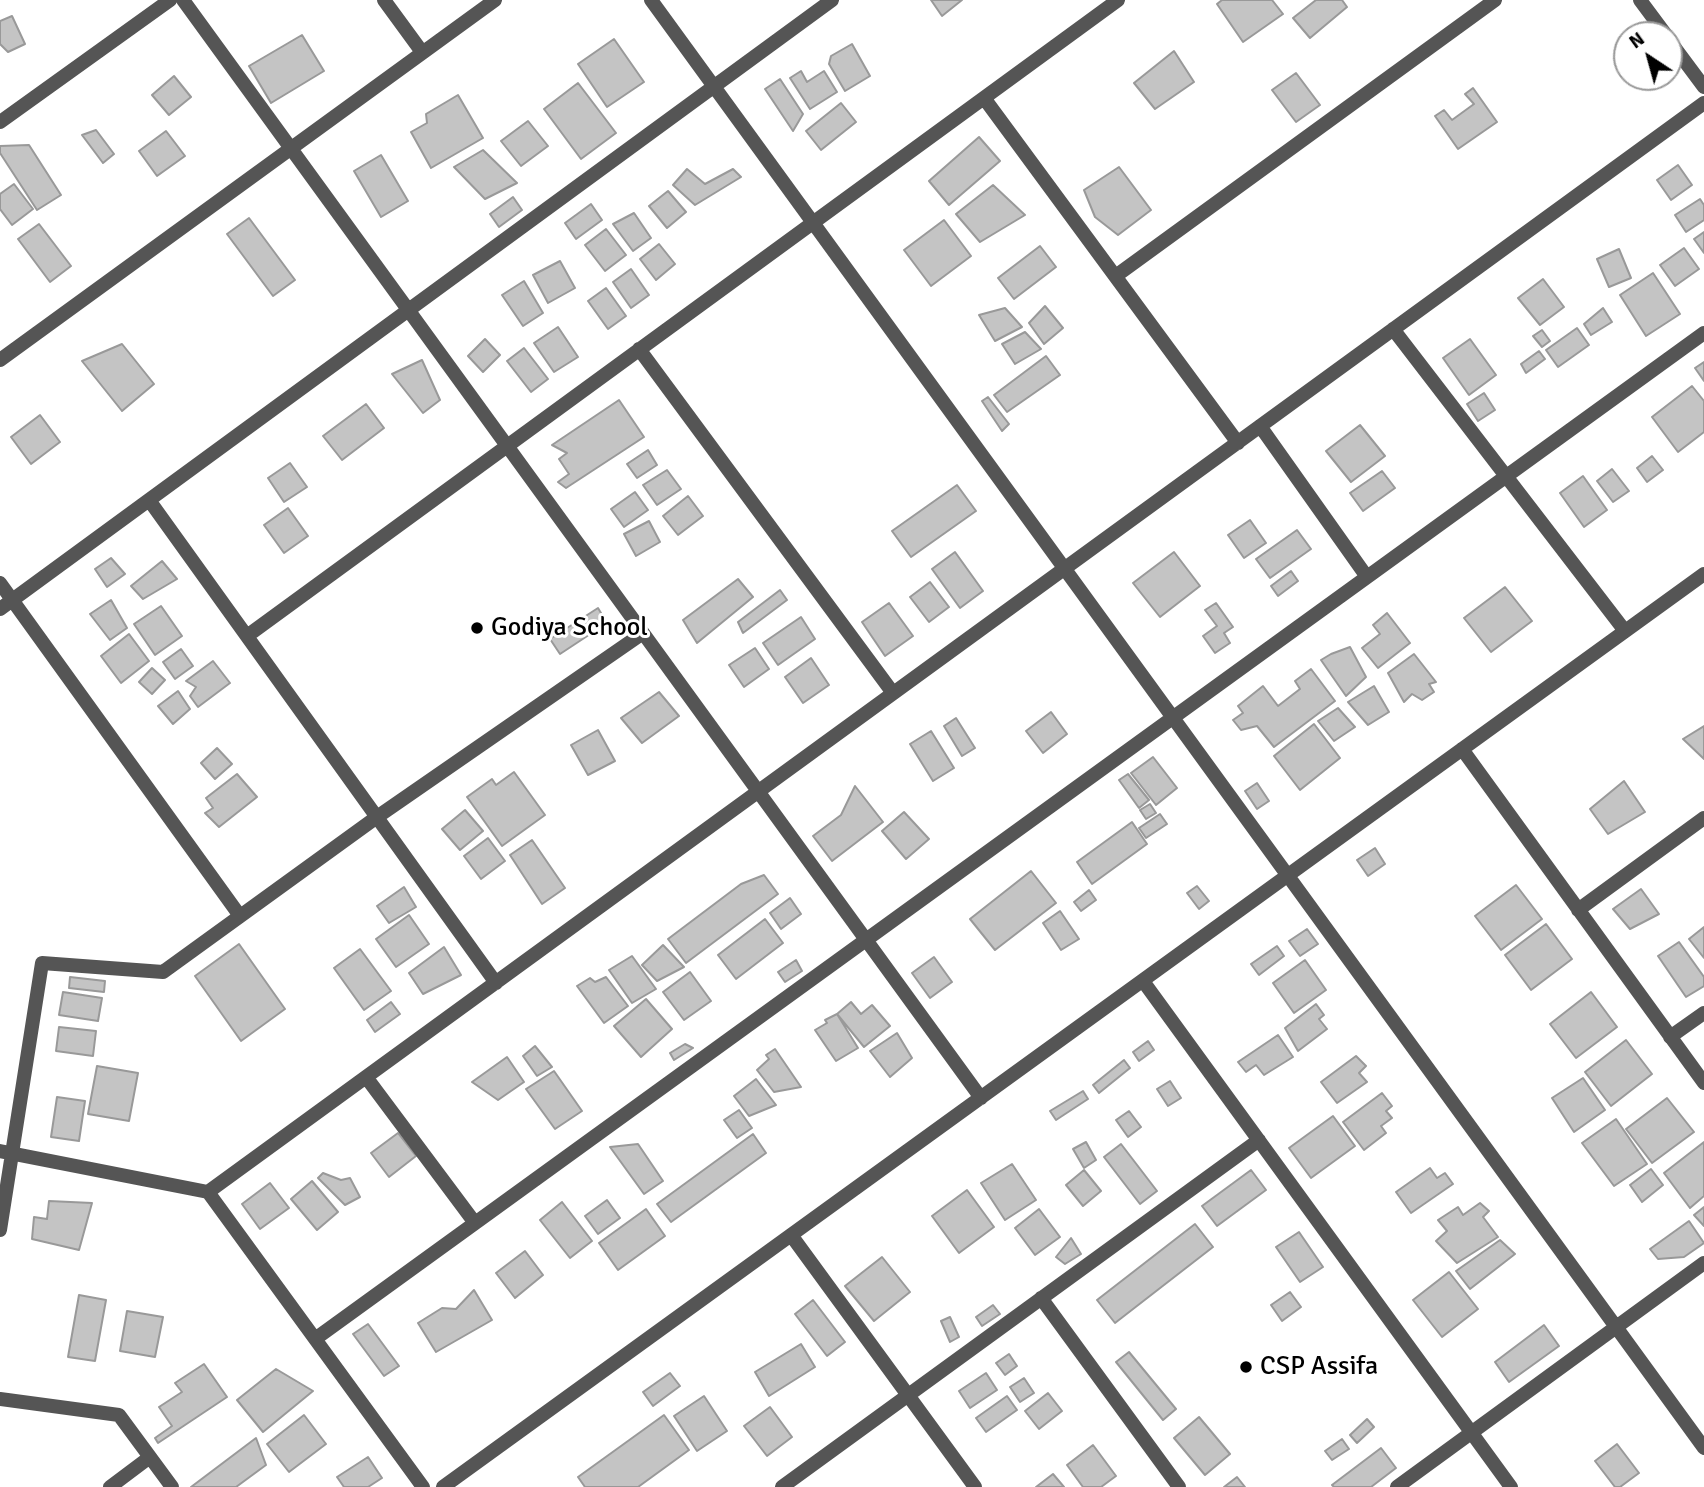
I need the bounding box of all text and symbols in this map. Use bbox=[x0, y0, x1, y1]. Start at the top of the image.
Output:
north arrow bbox=[1613, 21, 1683, 91]
text: N bbox=[1624, 27, 1649, 54]
place label: Godiya School bbox=[491, 612, 648, 644]
marker: Godiya School bbox=[469, 620, 485, 636]
place label: CSP Assifa bbox=[1260, 1351, 1378, 1383]
marker: CSP Assifa bbox=[1238, 1359, 1254, 1375]

